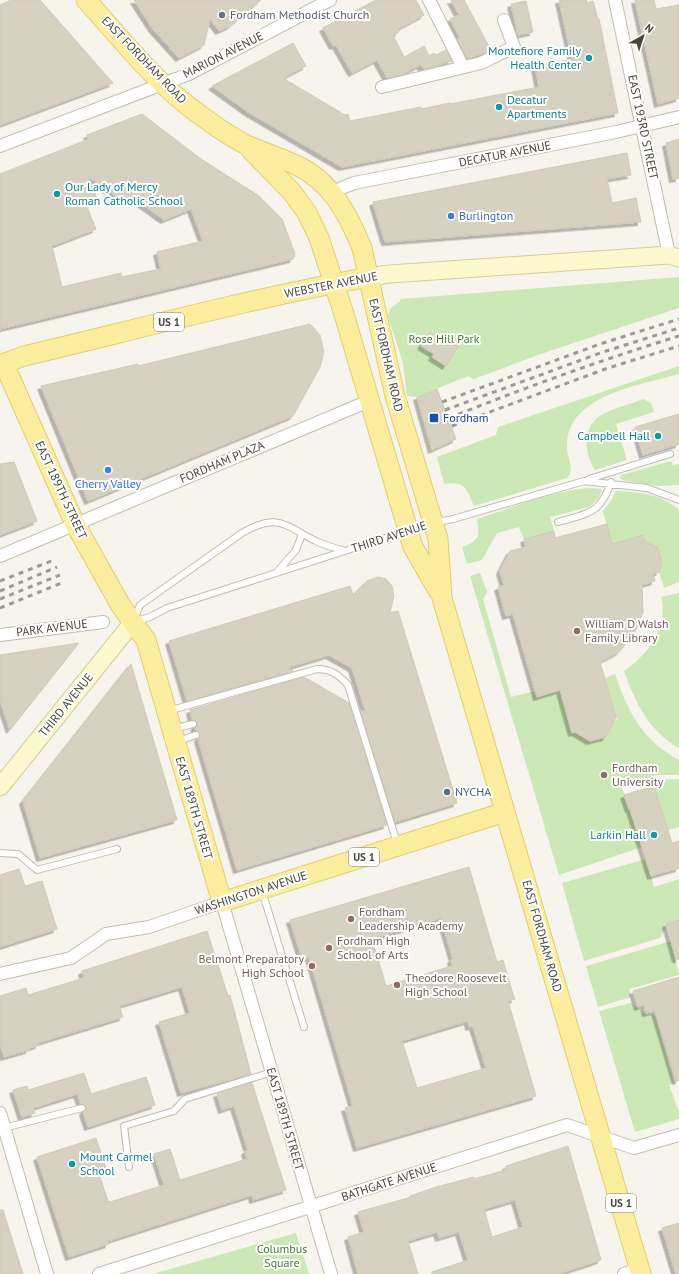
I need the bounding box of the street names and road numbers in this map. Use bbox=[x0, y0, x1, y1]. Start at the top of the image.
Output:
street label: EAST FORDHAM ROAD bbox=[99, 13, 190, 107]
street label: MARION AVENUE bbox=[180, 28, 266, 81]
street label: EAST 193RD STREET bbox=[625, 73, 662, 181]
street label: DECATUR AVENUE bbox=[458, 137, 552, 170]
street label: WEBSTER AVENUE bbox=[283, 268, 379, 301]
street label: EAST FORDHAM ROAD bbox=[366, 297, 407, 413]
road number: US 1 bbox=[154, 313, 184, 331]
street label: FORDHAM PLAZA bbox=[177, 437, 266, 486]
street label: EAST 189TH STREET bbox=[32, 438, 91, 542]
street label: THIRD AVENUE bbox=[349, 517, 428, 556]
street label: PARK AVENUE bbox=[15, 616, 89, 639]
street label: THIRD AVENUE bbox=[35, 670, 96, 740]
street label: EAST 189TH STREET bbox=[173, 755, 216, 861]
road number: US 1 bbox=[349, 848, 379, 866]
street label: WASHINGTON AVENUE bbox=[193, 867, 309, 918]
street label: EAST FORDHAM ROAD bbox=[519, 878, 566, 994]
street label: EAST 189TH STREET bbox=[264, 1066, 307, 1172]
street label: BATHGATE AVENUE bbox=[339, 1159, 438, 1204]
road number: US 1 bbox=[606, 1194, 636, 1212]

